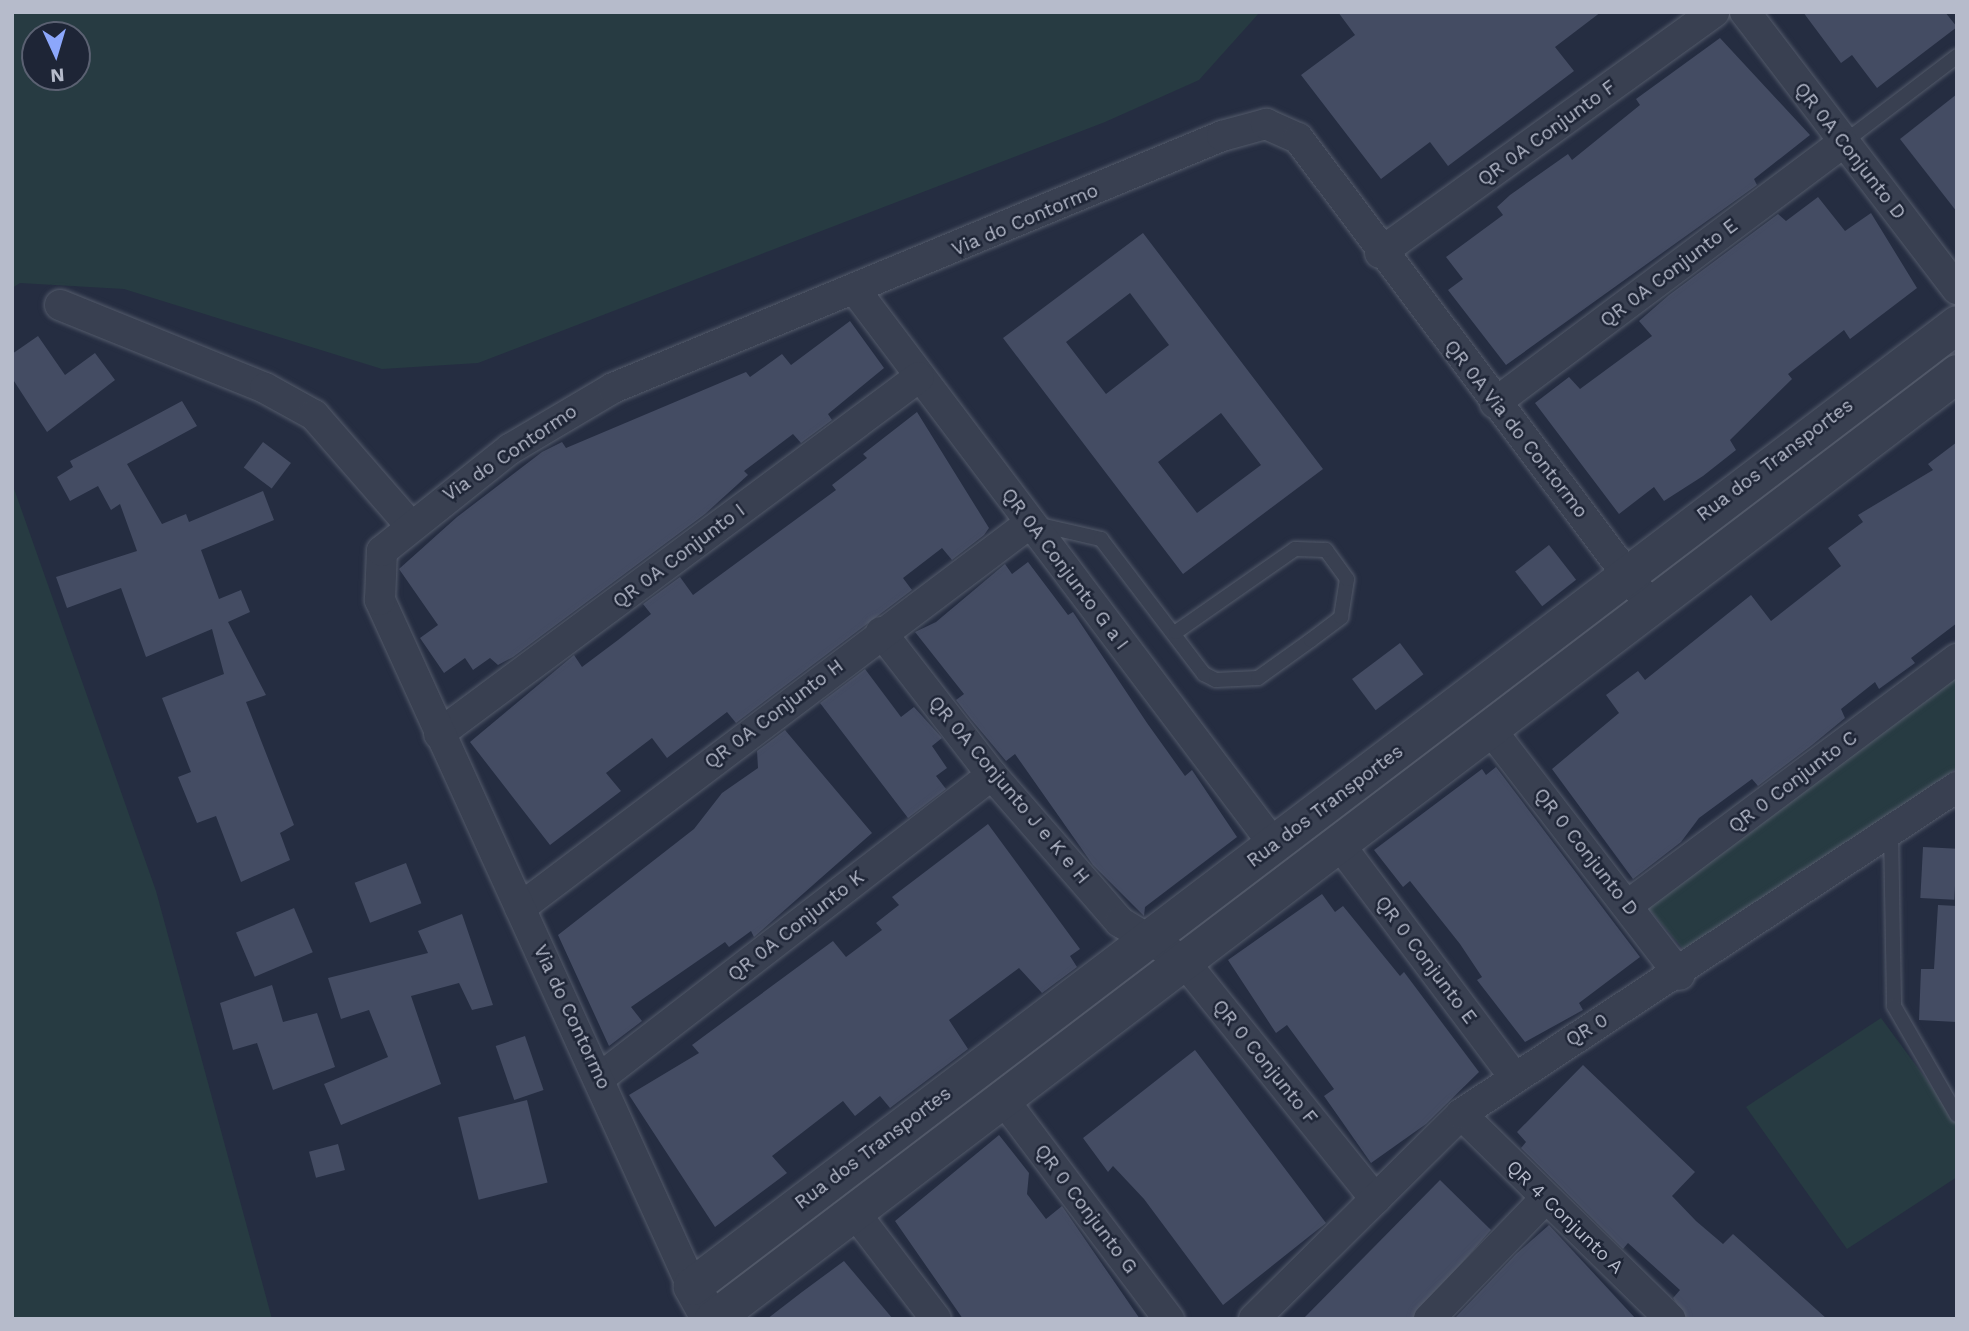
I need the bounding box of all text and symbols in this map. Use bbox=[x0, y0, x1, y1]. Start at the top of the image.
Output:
north arrow bbox=[21, 21, 91, 91]
text: N bbox=[50, 63, 65, 87]
street label: QR 0A Conjunto F bbox=[1473, 75, 1621, 191]
street label: QR 0A Conjunto D bbox=[1789, 78, 1911, 224]
street label: Via do Contormo bbox=[948, 179, 1102, 261]
street label: QR 0A Conjunto E bbox=[1596, 214, 1742, 332]
street label: QR 0A Via do Contormo bbox=[1439, 335, 1593, 523]
street label: Rua dos Transportes bbox=[1692, 393, 1858, 527]
street label: Via do Contormo bbox=[439, 400, 581, 506]
street label: QR 0A Conjunto G a I bbox=[996, 483, 1134, 655]
street label: QR 0A Conjunto I bbox=[608, 499, 750, 613]
street label: QR 0A Conjunto H bbox=[700, 654, 848, 774]
street label: QR 0A Conjunto J e K e H bbox=[923, 691, 1095, 889]
street label: QR 0 Conjunto C bbox=[1724, 726, 1862, 838]
street label: Rua dos Transportes bbox=[1242, 739, 1408, 873]
street label: QR 0 Conjunto D bbox=[1529, 784, 1643, 920]
street label: QR 0A Conjunto K bbox=[723, 866, 869, 986]
street label: QR 0 Conjunto E bbox=[1371, 892, 1481, 1028]
street label: Via do Contormo bbox=[528, 941, 616, 1093]
street label: QR 0 Conjunto F bbox=[1208, 995, 1322, 1129]
street label: QR 0 bbox=[1562, 1009, 1612, 1051]
street label: Rua dos Transportes bbox=[790, 1081, 956, 1215]
street label: QR 0 Conjunto G bbox=[1030, 1140, 1142, 1278]
street label: QR 4 Conjunto A bbox=[1502, 1155, 1628, 1279]

